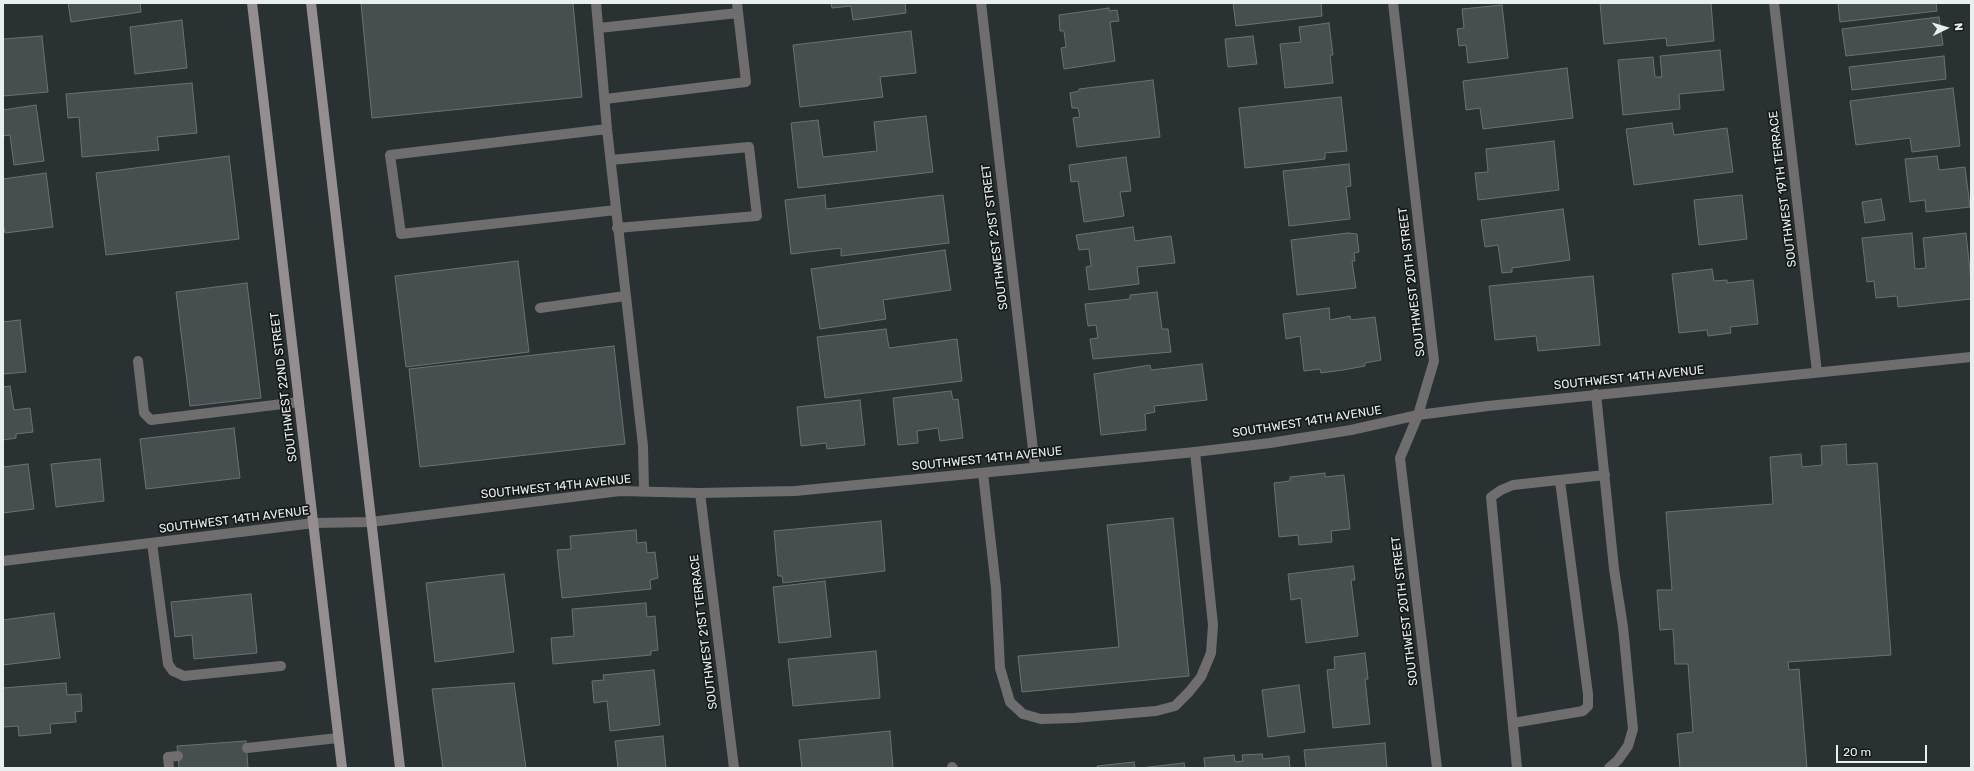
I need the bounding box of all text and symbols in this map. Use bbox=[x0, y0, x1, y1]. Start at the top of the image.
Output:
north arrow bbox=[1926, 8, 1966, 48]
text: N bbox=[1952, 22, 1965, 31]
street label: SOUTHWEST 19TH TERRACE bbox=[1766, 110, 1800, 268]
street label: SOUTHWEST 21ST STREET bbox=[979, 163, 1011, 311]
street label: SOUTHWEST 20TH STREET bbox=[1396, 207, 1428, 357]
street label: SOUTHWEST 22ND STREET bbox=[268, 311, 300, 463]
street label: SOUTHWEST 14TH AVENUE bbox=[1553, 363, 1705, 393]
street label: SOUTHWEST 14TH AVENUE bbox=[1231, 403, 1383, 441]
street label: SOUTHWEST 14TH AVENUE bbox=[911, 444, 1063, 474]
street label: SOUTHWEST 14TH AVENUE bbox=[480, 472, 632, 502]
street label: SOUTHWEST 14TH AVENUE bbox=[158, 504, 310, 536]
street label: SOUTHWEST 20TH STREET bbox=[1389, 536, 1421, 686]
street label: SOUTHWEST 21ST TERRACE bbox=[687, 554, 721, 710]
scale bar bbox=[1838, 737, 1929, 763]
text: 20 m bbox=[1843, 745, 1871, 759]

